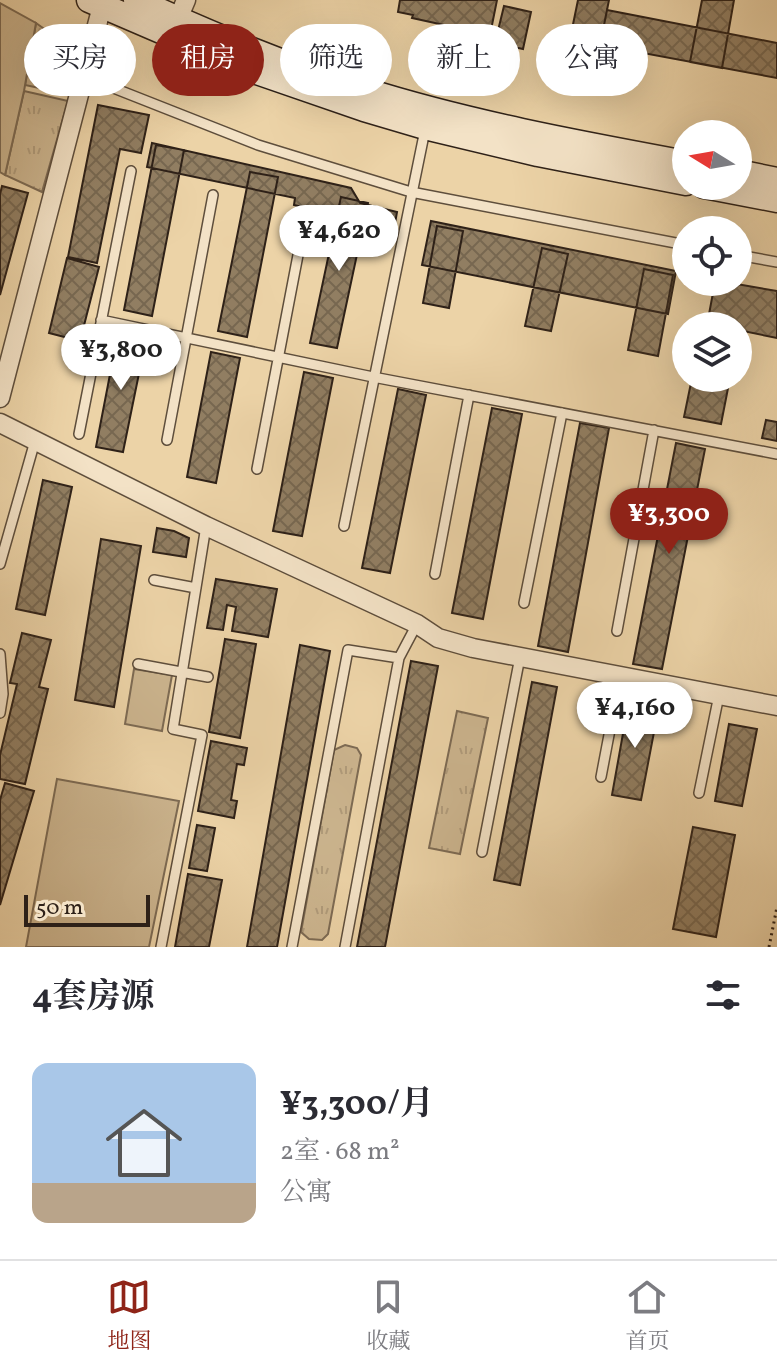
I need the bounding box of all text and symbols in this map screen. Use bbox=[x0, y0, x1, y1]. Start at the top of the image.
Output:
chip: 买房 bbox=[24, 24, 136, 96]
chip: 租房 bbox=[152, 24, 264, 96]
chip: 筛选 bbox=[280, 24, 392, 96]
chip: 新上 bbox=[408, 24, 520, 96]
chip: 公寓 bbox=[536, 24, 648, 96]
north arrow bbox=[672, 120, 752, 200]
map controls bbox=[672, 120, 752, 392]
pin: ¥4,620 bbox=[274, 205, 404, 273]
text: ¥4,620 bbox=[297, 213, 381, 249]
button: locate bbox=[672, 216, 752, 296]
button: layers bbox=[672, 312, 752, 392]
pin: ¥3,800 bbox=[56, 324, 186, 392]
text: ¥3,800 bbox=[79, 332, 163, 368]
pin: ¥3,300 bbox=[604, 488, 734, 556]
text: ¥3,300 bbox=[628, 496, 710, 532]
pin: ¥4,160 bbox=[570, 682, 700, 750]
text: ¥4,160 bbox=[595, 690, 675, 726]
scale bar bbox=[24, 891, 150, 927]
text: 50 m bbox=[36, 893, 83, 924]
icon: filters bbox=[701, 973, 745, 1017]
text: 4套房源 bbox=[32, 975, 155, 1022]
text: ¥3,300/月 bbox=[280, 1082, 434, 1129]
icon: home bbox=[96, 1095, 192, 1191]
text: 2室 · 68 m² bbox=[280, 1134, 400, 1170]
text: 公寓 bbox=[280, 1175, 332, 1211]
tab: 地图 bbox=[107, 1275, 152, 1358]
tab: 收藏 bbox=[366, 1275, 411, 1358]
tab: 首页 bbox=[625, 1275, 670, 1358]

